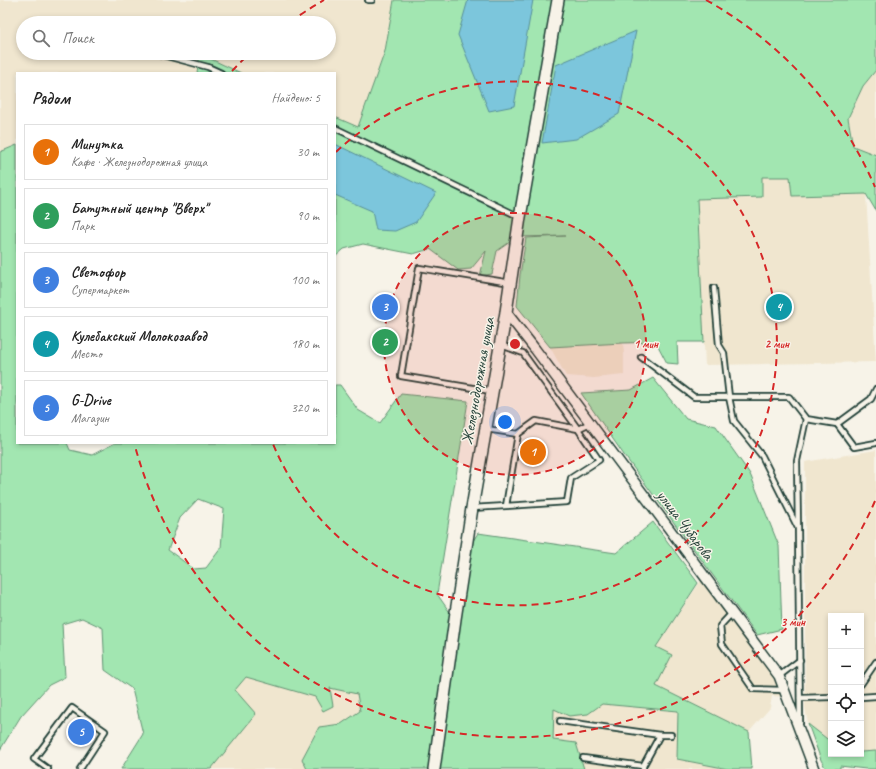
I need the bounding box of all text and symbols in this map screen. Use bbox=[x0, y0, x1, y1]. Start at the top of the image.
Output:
search box bbox=[16, 16, 336, 60]
icon: search bbox=[30, 27, 52, 49]
text: Поиск bbox=[62, 29, 94, 48]
text: Рядом bbox=[32, 88, 70, 109]
text: Найдено: 5 bbox=[272, 90, 320, 106]
text: Минутка bbox=[71, 135, 122, 154]
text: 1 bbox=[43, 144, 49, 160]
text: 30 m bbox=[297, 144, 319, 160]
text: Кафе · Железнодорожная улица bbox=[71, 154, 207, 170]
text: Батутный центр "Вверх" bbox=[71, 199, 208, 218]
text: 2 bbox=[43, 208, 49, 224]
text: 90 m bbox=[297, 208, 319, 224]
text: Парк bbox=[71, 218, 94, 234]
text: Светофор bbox=[71, 263, 125, 282]
text: 3 bbox=[43, 272, 49, 288]
text: 100 m bbox=[291, 272, 319, 288]
text: Супермаркет bbox=[71, 282, 129, 298]
pin: 3 bbox=[372, 292, 398, 322]
pin: 4 bbox=[766, 292, 792, 322]
street label: Железнодорожная улица bbox=[457, 315, 499, 446]
text: Кулебакский Молокозавод bbox=[71, 327, 207, 346]
pin: 2 bbox=[372, 327, 398, 357]
text: 4 bbox=[43, 336, 49, 352]
text: 180 m bbox=[291, 336, 319, 352]
text: 1 мин bbox=[634, 336, 659, 352]
text: 2 мин bbox=[765, 336, 790, 352]
centre of rings bbox=[508, 337, 522, 351]
text: Место bbox=[71, 346, 102, 362]
text: G-Drive bbox=[71, 391, 111, 410]
text: 5 bbox=[43, 400, 49, 416]
text: 320 m bbox=[291, 400, 319, 416]
text: Магазин bbox=[71, 410, 109, 426]
your location bbox=[495, 412, 515, 432]
pin: 1 bbox=[520, 437, 546, 467]
street label: улица Чубарова bbox=[651, 485, 719, 565]
map controls bbox=[828, 613, 864, 757]
button: + bbox=[828, 613, 864, 649]
text: 3 мин bbox=[781, 614, 806, 630]
button: − bbox=[828, 649, 864, 685]
button: locate bbox=[828, 685, 864, 721]
pin: 5 bbox=[68, 717, 94, 747]
button: layers bbox=[828, 721, 864, 757]

